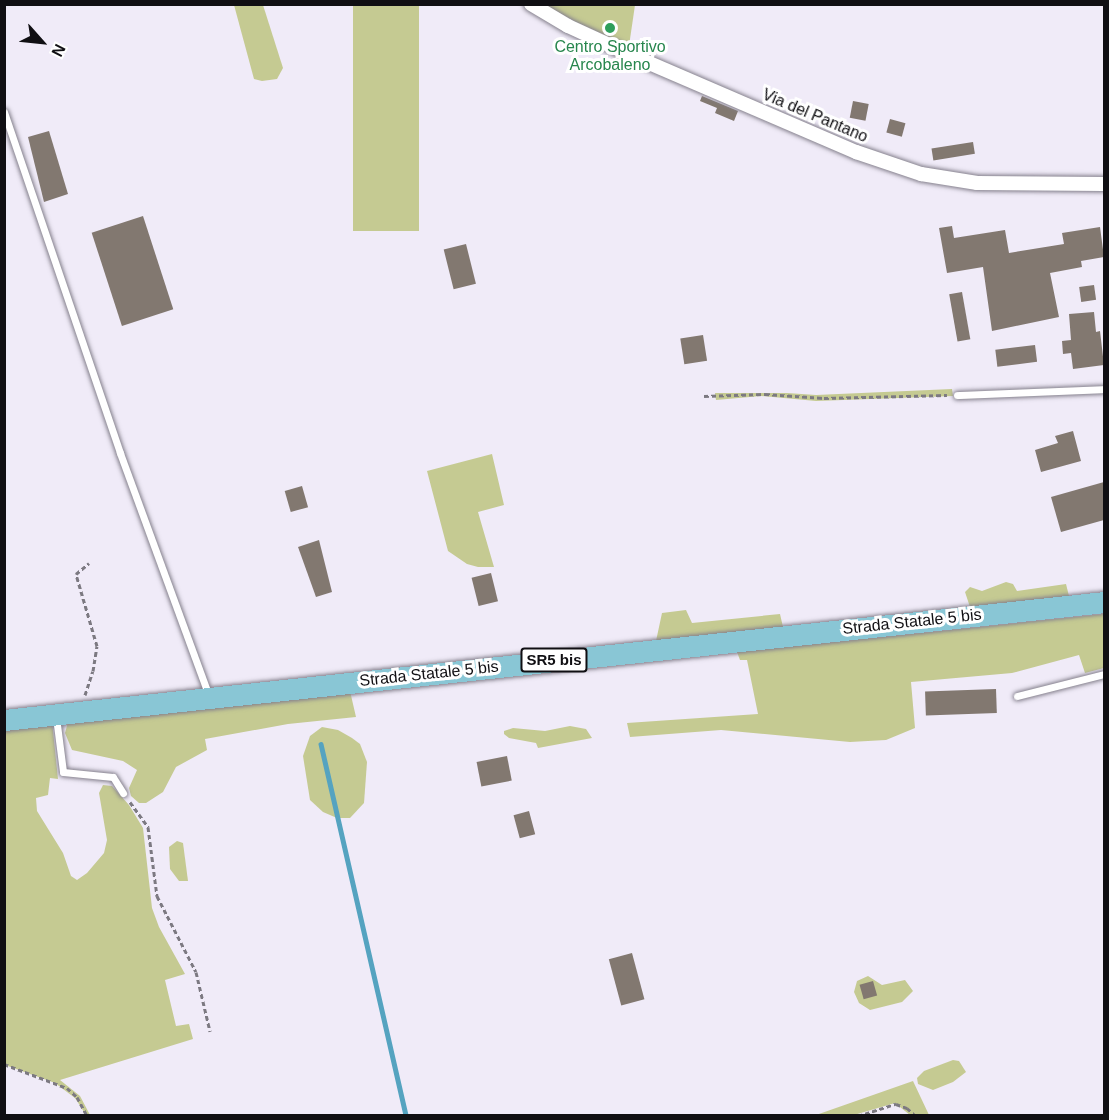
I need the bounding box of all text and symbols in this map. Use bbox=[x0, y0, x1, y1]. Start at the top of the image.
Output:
north arrow bbox=[12, 12, 72, 72]
marker: Centro Sportivo Arcobaleno bbox=[603, 21, 617, 35]
place label: Centro Sportivo Arcobaleno bbox=[554, 37, 666, 75]
text: N bbox=[48, 41, 69, 59]
street label: Via del Pantano bbox=[759, 85, 871, 147]
street label: Strada Statale 5 bis bbox=[842, 605, 982, 639]
road number: SR5 bis bbox=[520, 648, 588, 672]
street label: Strada Statale 5 bis bbox=[359, 657, 499, 691]

